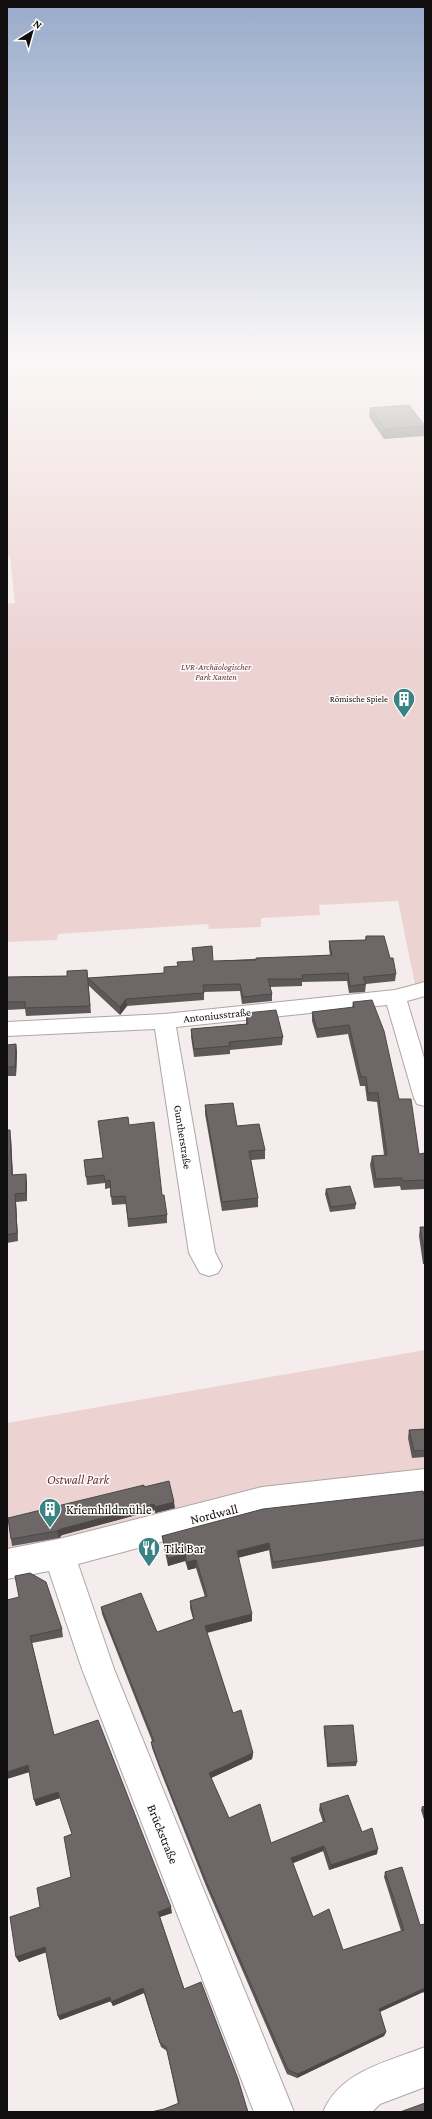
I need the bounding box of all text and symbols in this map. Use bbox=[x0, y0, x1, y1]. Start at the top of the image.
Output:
north arrow bbox=[12, 12, 52, 52]
text: N bbox=[31, 17, 45, 31]
park label: LVR-Archäologischer Park Xanten bbox=[181, 662, 252, 682]
building icon: Römische Spiele bbox=[391, 686, 417, 719]
place label: Römische Spiele bbox=[330, 694, 388, 704]
street label: Antoniusstraße bbox=[183, 1005, 252, 1025]
street label: Guntherstraße bbox=[172, 1104, 194, 1170]
park label: Ostwall Park bbox=[47, 1472, 110, 1487]
building icon: Kriemhildmühle bbox=[37, 1496, 63, 1529]
street label: Nordwall bbox=[189, 1501, 240, 1527]
place label: Kriemhildmühle bbox=[66, 1502, 152, 1517]
restaurant icon: Tiki Bar bbox=[136, 1535, 162, 1568]
place label: Tiki Bar bbox=[164, 1541, 205, 1556]
street label: Brückstraße bbox=[144, 1802, 182, 1866]

